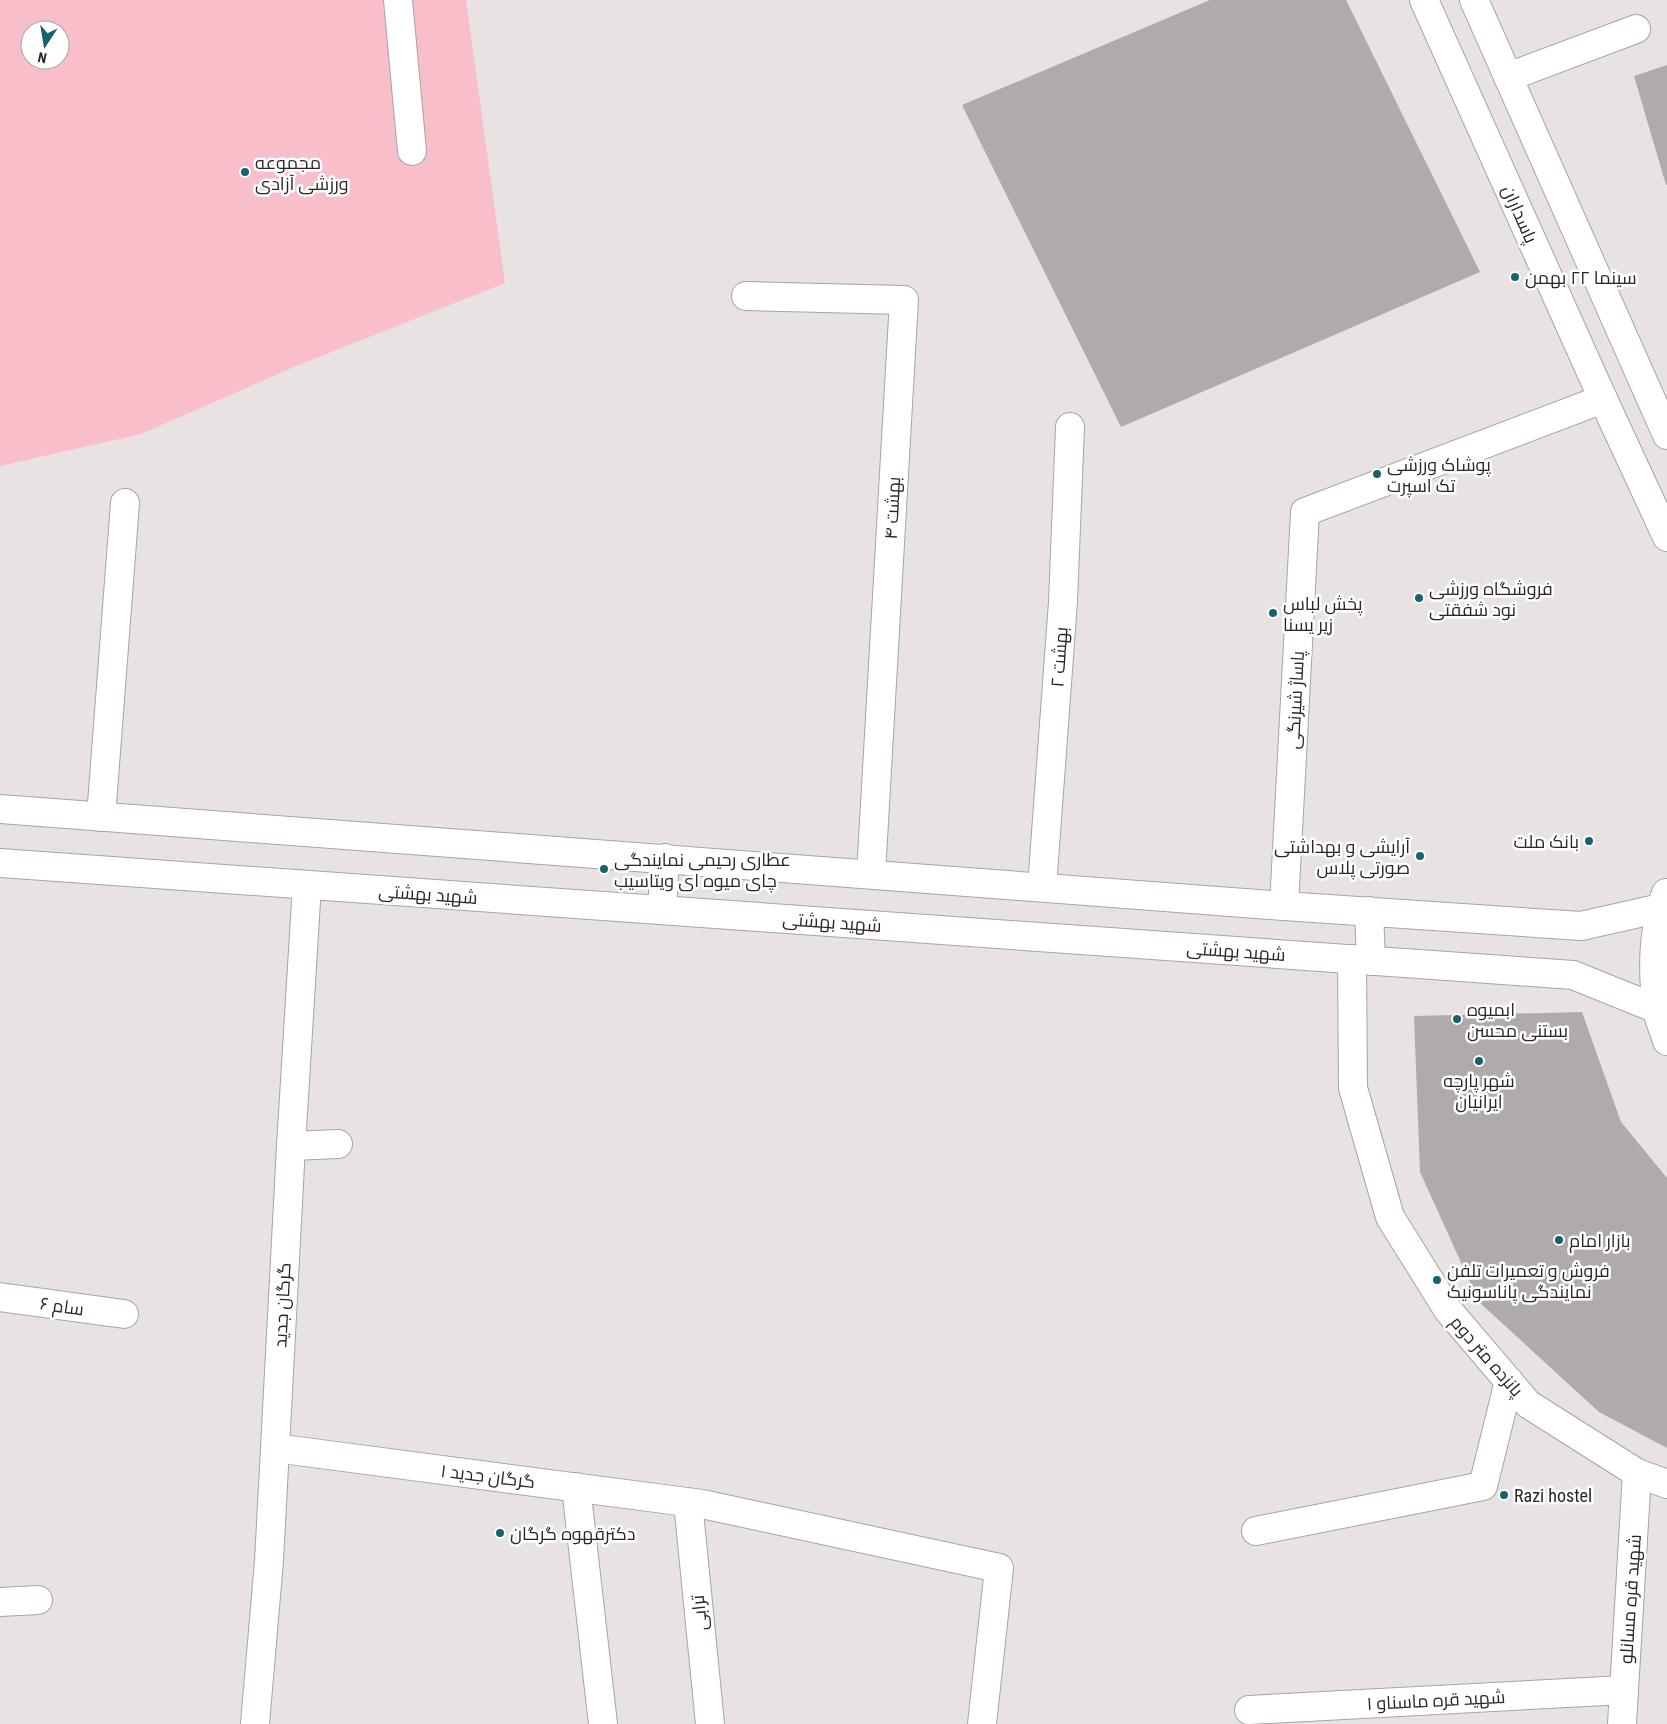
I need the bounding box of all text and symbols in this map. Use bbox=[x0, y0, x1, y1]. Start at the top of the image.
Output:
north arrow bbox=[20, 20, 70, 70]
text: N bbox=[36, 49, 48, 66]
place label: مجموعه ورزشی آزادی bbox=[255, 152, 348, 195]
marker: مجموعه ورزشی آزادی bbox=[239, 166, 251, 178]
street label: پاسداران bbox=[1496, 182, 1542, 247]
place label: سینما ۲۲ بهمن bbox=[1525, 267, 1637, 289]
marker: سینما ۲۲ بهمن bbox=[1509, 271, 1521, 283]
place label: پوشاک ورزشی تک اسپرت bbox=[1387, 454, 1491, 498]
marker: پوشاک ورزشی تک اسپرت bbox=[1371, 468, 1383, 480]
street label: ۴ بهشت bbox=[880, 476, 905, 540]
place label: فروشگاه ورزشی نود شفقتی bbox=[1429, 578, 1553, 621]
marker: فروشگاه ورزشی نود شفقتی bbox=[1413, 592, 1425, 604]
place label: پخش لباس زیر یسنا bbox=[1283, 593, 1363, 636]
marker: پخش لباس زیر یسنا bbox=[1267, 607, 1279, 619]
street label: بهشت ۲ bbox=[1046, 626, 1073, 688]
street label: پاساژ شیرنگی bbox=[1282, 650, 1310, 750]
place label: بانک ملت bbox=[1513, 831, 1579, 852]
marker: بانک ملت bbox=[1583, 835, 1595, 847]
place label: آرایشی و بهداشتی صورتی پلاس bbox=[1274, 836, 1410, 880]
place label: عطاری رحیمی نمایندگی چای میوه ای ویتاسیب bbox=[614, 849, 791, 893]
marker: آرایشی و بهداشتی صورتی پلاس bbox=[1414, 850, 1426, 862]
marker: عطاری رحیمی نمایندگی چای میوه ای ویتاسیب bbox=[598, 863, 610, 875]
street label: شهید بهشتی bbox=[378, 880, 478, 909]
street label: شهید بهشتی bbox=[782, 908, 882, 937]
street label: شهید بهشتی bbox=[1186, 937, 1286, 966]
place label: ابمیوه بستنی محسن bbox=[1467, 999, 1568, 1042]
marker: ابمیوه بستنی محسن bbox=[1451, 1013, 1463, 1025]
marker: شهر پارچه ایرانیان bbox=[1473, 1055, 1485, 1067]
place label: شهر پارچه ایرانیان bbox=[1443, 1070, 1515, 1113]
place label: بازار امام bbox=[1569, 1230, 1631, 1253]
marker: بازار امام bbox=[1553, 1234, 1565, 1246]
place label: فروش و تعمیرات تلفن نمایندگی پاناسونیک bbox=[1447, 1260, 1610, 1304]
street label: گرگان جدید bbox=[269, 1262, 296, 1348]
marker: فروش و تعمیرات تلفن نمایندگی پاناسونیک bbox=[1431, 1274, 1443, 1286]
street label: ۶ سام bbox=[38, 1293, 85, 1321]
street label: پانزده متر دوم bbox=[1445, 1311, 1528, 1402]
street label: گرگان جدید ۱ bbox=[440, 1460, 536, 1493]
place label: Razi hostel bbox=[1514, 1485, 1592, 1506]
marker: Razi hostel bbox=[1498, 1489, 1510, 1501]
place label: دکترقهوه گرگان bbox=[510, 1523, 636, 1545]
marker: دکترقهوه گرگان bbox=[494, 1527, 506, 1539]
street label: شهید قره مسانلو bbox=[1615, 1533, 1646, 1665]
street label: ترابی bbox=[687, 1594, 712, 1632]
street label: ۱ شهید قره ماسناو bbox=[1366, 1686, 1506, 1715]

